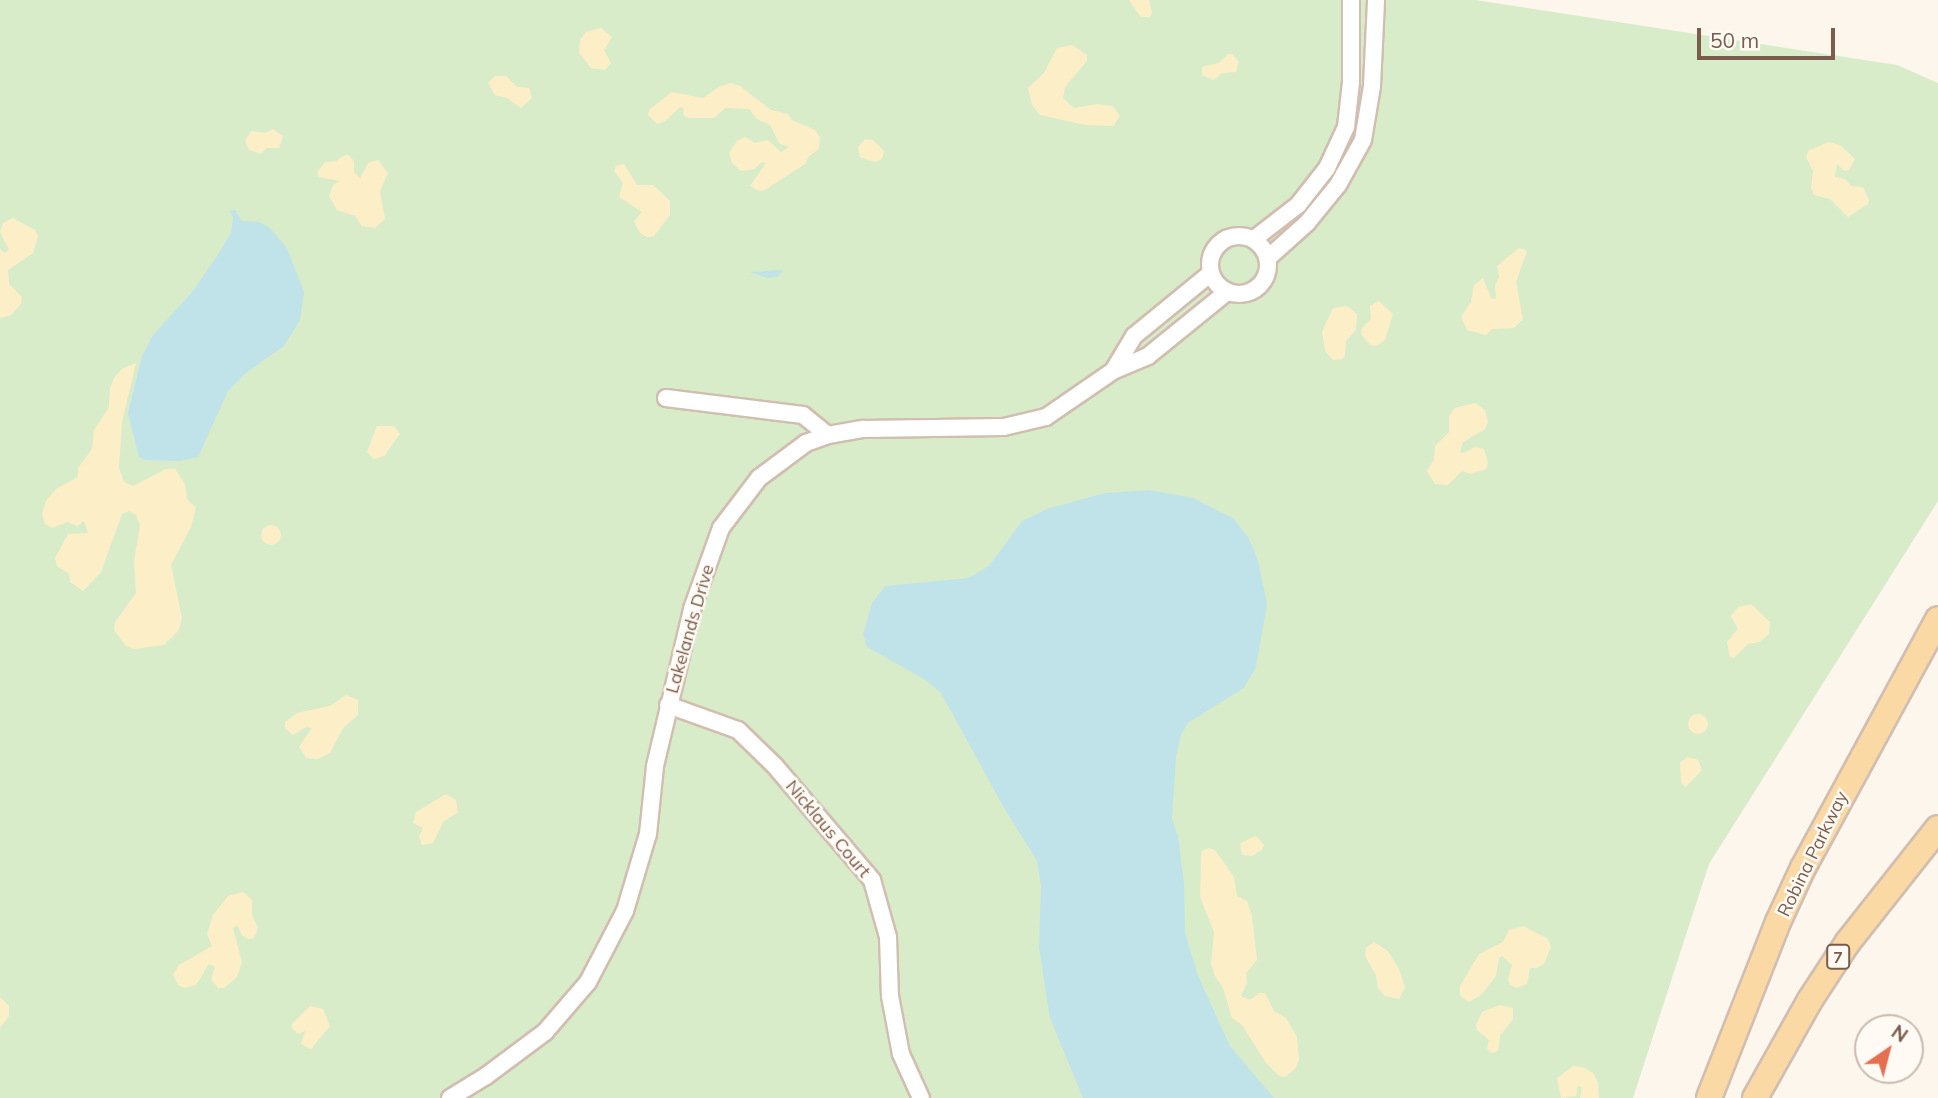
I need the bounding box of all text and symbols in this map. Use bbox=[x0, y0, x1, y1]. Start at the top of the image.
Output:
scale bar bbox=[1700, 14, 1838, 58]
text: 50 m bbox=[1710, 27, 1759, 53]
street label: Lakelands Drive bbox=[661, 562, 719, 696]
street label: Nicklaus Court bbox=[781, 776, 875, 882]
street label: Robina Parkway bbox=[1773, 788, 1853, 920]
road number: 7 bbox=[1826, 945, 1850, 970]
north arrow bbox=[1854, 1014, 1924, 1084]
text: N bbox=[1887, 1019, 1913, 1047]

